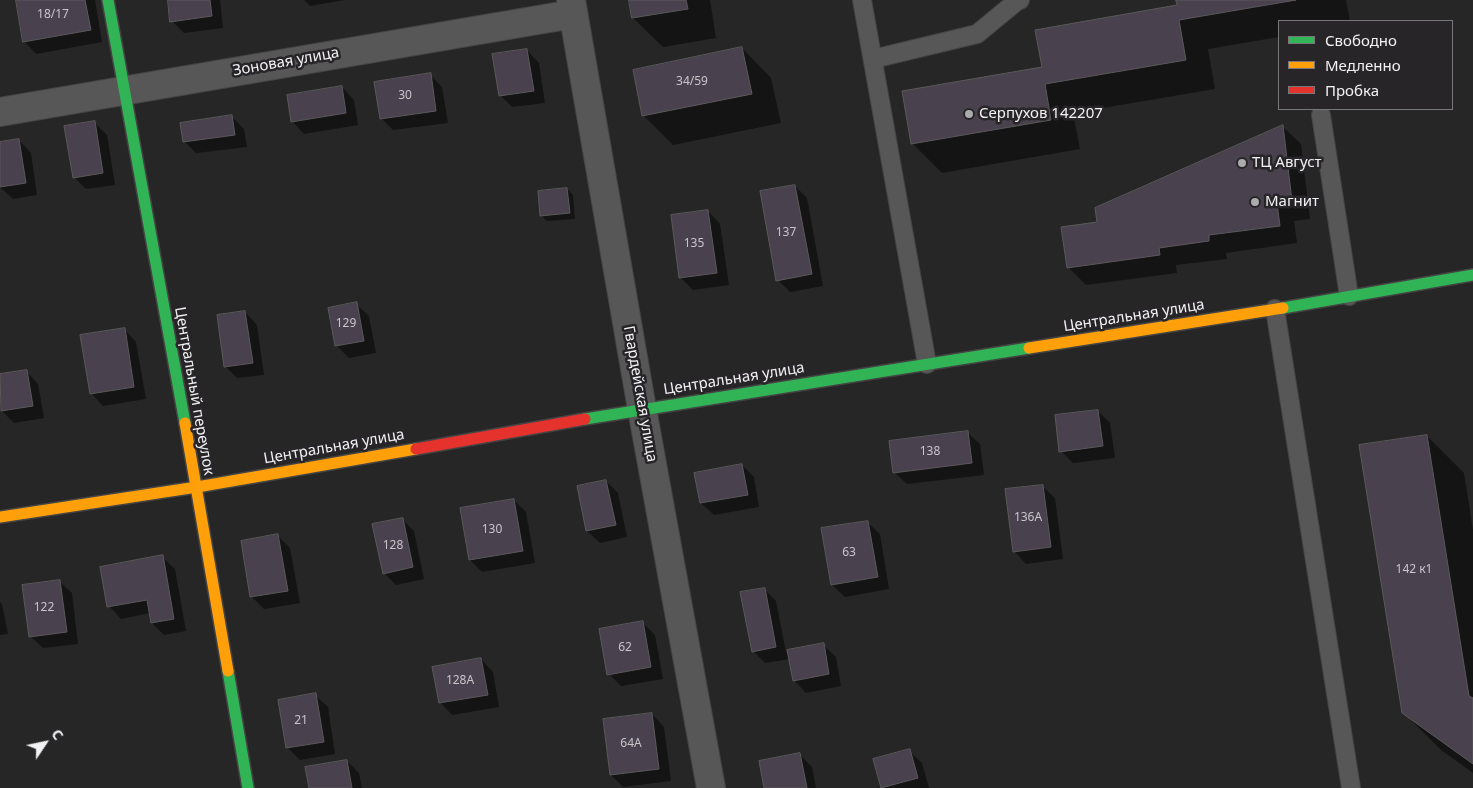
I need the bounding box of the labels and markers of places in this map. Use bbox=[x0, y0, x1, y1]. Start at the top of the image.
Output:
place label: Серпухов 142207 bbox=[979, 105, 1103, 123]
marker: Серпухов 142207 bbox=[963, 108, 975, 120]
place label: ТЦ Август bbox=[1252, 154, 1321, 172]
marker: ТЦ Август bbox=[1236, 157, 1248, 169]
place label: Магнит bbox=[1265, 193, 1319, 211]
marker: Магнит bbox=[1249, 196, 1261, 208]

